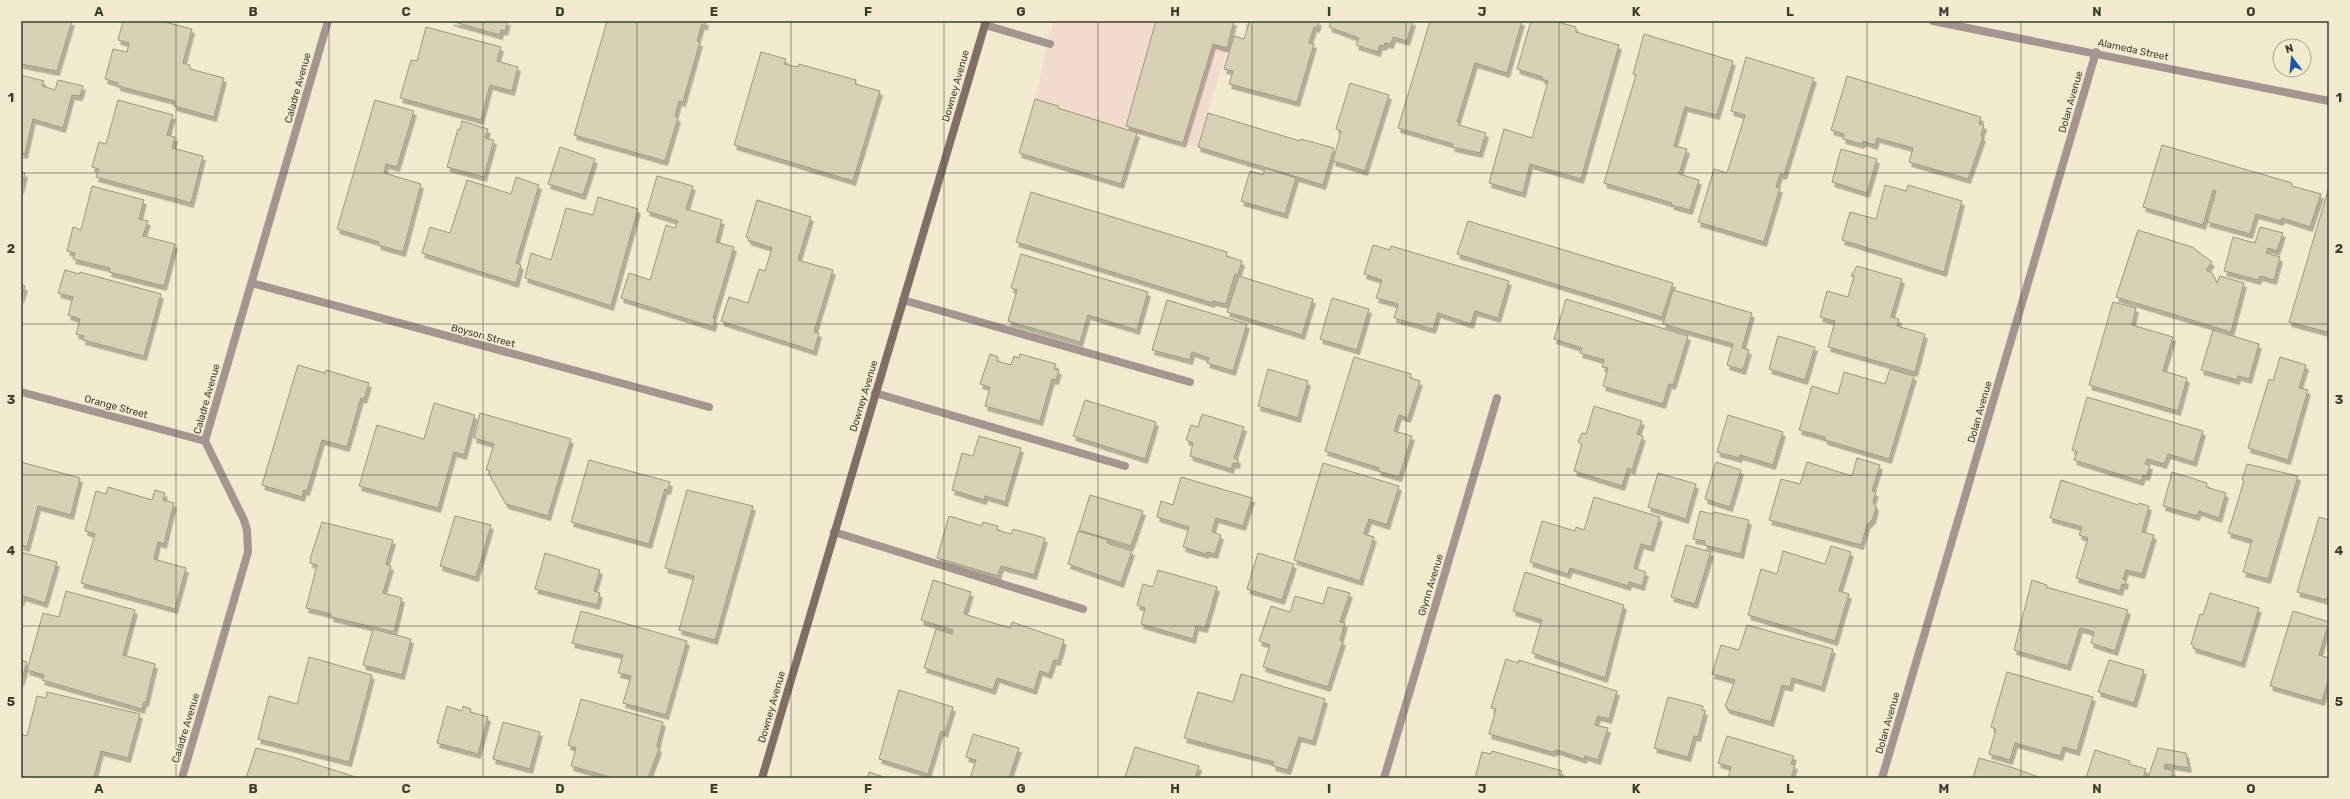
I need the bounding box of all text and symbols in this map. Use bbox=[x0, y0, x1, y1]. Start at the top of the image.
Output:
text: A bbox=[94, 4, 104, 19]
text: B bbox=[248, 4, 258, 19]
text: C bbox=[401, 4, 411, 19]
text: D bbox=[555, 4, 565, 19]
text: E bbox=[710, 4, 718, 19]
text: F bbox=[864, 4, 872, 19]
text: G bbox=[1016, 4, 1026, 19]
text: H bbox=[1170, 4, 1180, 19]
text: I bbox=[1327, 4, 1331, 19]
text: J bbox=[1478, 4, 1486, 19]
text: K bbox=[1632, 4, 1641, 19]
text: L bbox=[1786, 4, 1794, 19]
text: M bbox=[1939, 4, 1949, 19]
text: N bbox=[2092, 4, 2102, 19]
text: O bbox=[2246, 4, 2256, 19]
street label: Alameda Street bbox=[2097, 37, 2170, 63]
north arrow bbox=[2272, 38, 2312, 78]
text: N bbox=[2284, 42, 2295, 56]
street label: Downey Avenue bbox=[940, 48, 972, 123]
street label: Caladre Avenue bbox=[282, 51, 314, 125]
street label: Dolan Avenue bbox=[2056, 69, 2086, 134]
text: 1 bbox=[8, 90, 14, 105]
text: 1 bbox=[2336, 90, 2342, 105]
text: 2 bbox=[7, 241, 15, 256]
text: 2 bbox=[2335, 241, 2343, 256]
street label: Boyson Street bbox=[450, 322, 516, 350]
street label: Downey Avenue bbox=[847, 358, 881, 433]
street label: Caladre Avenue bbox=[191, 362, 223, 436]
street label: Dolan Avenue bbox=[1965, 379, 1995, 444]
text: 3 bbox=[7, 392, 16, 407]
text: 3 bbox=[2335, 392, 2344, 407]
street label: Orange Street bbox=[83, 393, 149, 421]
text: 4 bbox=[7, 543, 16, 558]
text: 4 bbox=[2335, 543, 2344, 558]
street label: Glynn Avenue bbox=[1416, 552, 1446, 617]
street label: Downey Avenue bbox=[756, 669, 788, 744]
street label: Dolan Avenue bbox=[1873, 690, 1903, 755]
street label: Caladre Avenue bbox=[170, 691, 202, 764]
text: 5 bbox=[7, 694, 15, 709]
text: 5 bbox=[2335, 694, 2343, 709]
text: A bbox=[94, 781, 104, 796]
text: B bbox=[248, 781, 258, 796]
text: C bbox=[401, 781, 411, 796]
text: D bbox=[555, 781, 565, 796]
text: E bbox=[710, 781, 718, 796]
text: F bbox=[864, 781, 872, 796]
text: G bbox=[1016, 781, 1026, 796]
text: H bbox=[1170, 781, 1180, 796]
text: I bbox=[1327, 781, 1331, 796]
text: J bbox=[1478, 781, 1486, 796]
text: K bbox=[1632, 781, 1641, 796]
text: L bbox=[1786, 781, 1794, 796]
text: M bbox=[1939, 781, 1949, 796]
text: N bbox=[2092, 781, 2102, 796]
text: O bbox=[2246, 781, 2256, 796]

